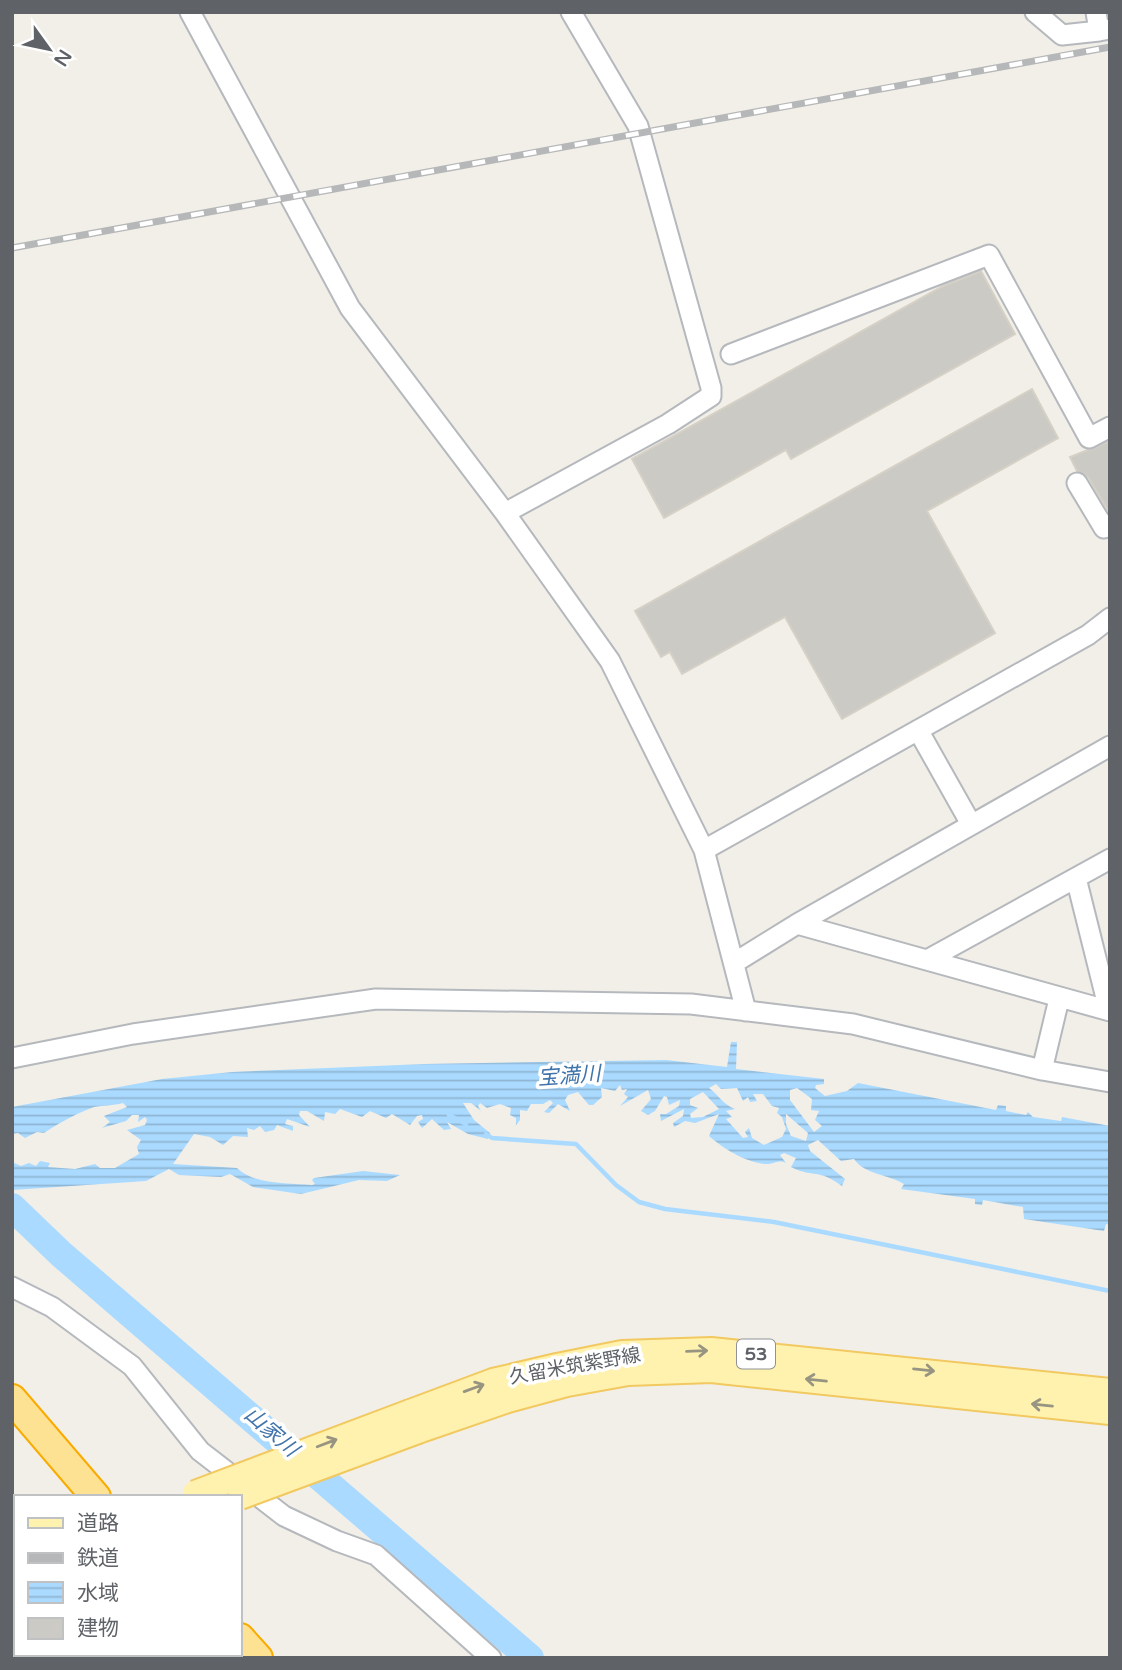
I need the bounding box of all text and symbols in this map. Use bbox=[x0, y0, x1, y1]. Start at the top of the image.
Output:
north arrow bbox=[14, 14, 84, 84]
text: N bbox=[49, 45, 76, 70]
water label: 宝満川 bbox=[537, 1061, 603, 1091]
road number: 53 bbox=[737, 1339, 775, 1368]
street label: 久留米筑紫野線 bbox=[508, 1344, 642, 1388]
one-way arrow bbox=[685, 1344, 708, 1357]
one-way arrow bbox=[912, 1364, 935, 1377]
one-way arrow bbox=[805, 1374, 828, 1387]
one-way arrow bbox=[463, 1381, 485, 1394]
one-way arrow bbox=[1031, 1398, 1054, 1411]
water label: 山家川 bbox=[239, 1402, 304, 1463]
one-way arrow bbox=[316, 1436, 338, 1449]
legend bbox=[14, 1495, 242, 1656]
text: 道路 bbox=[77, 1511, 119, 1536]
text: 鉄道 bbox=[77, 1546, 119, 1571]
text: 水域 bbox=[77, 1581, 119, 1606]
text: 建物 bbox=[77, 1616, 119, 1641]

